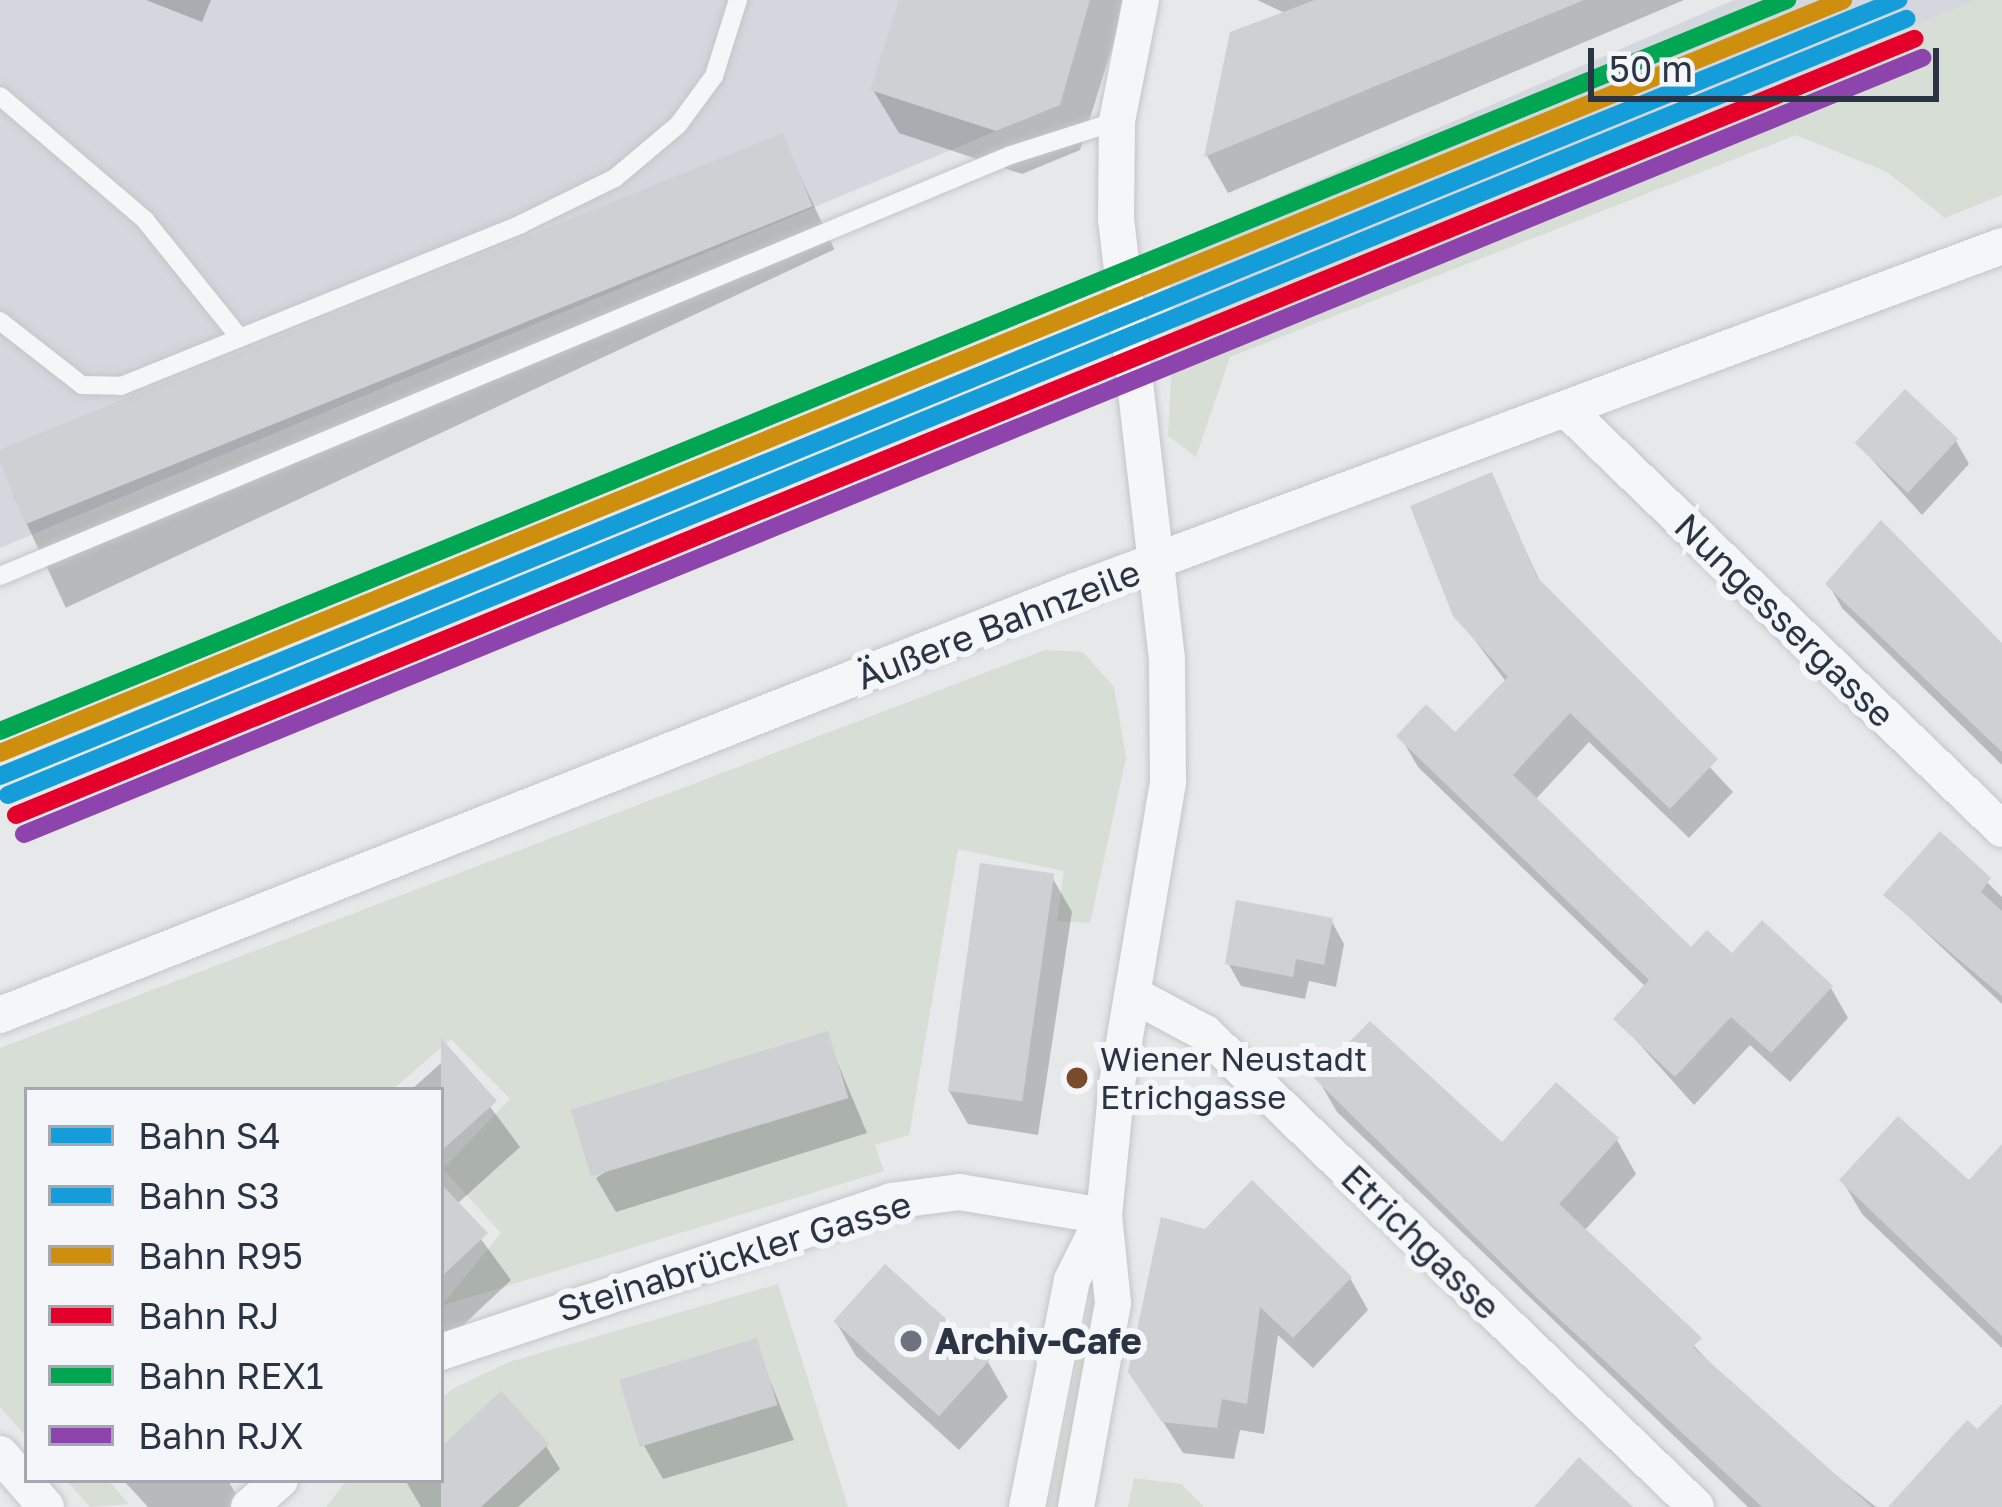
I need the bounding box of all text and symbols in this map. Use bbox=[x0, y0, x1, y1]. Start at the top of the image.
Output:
scale bar bbox=[1594, 24, 1945, 98]
text: 50 m bbox=[1609, 47, 1693, 90]
street label: Nungessergasse bbox=[1666, 504, 1904, 736]
street label: Äußere Bahnzeile bbox=[850, 550, 1146, 698]
place label: Wiener Neustadt Etrichgasse bbox=[1100, 1039, 1367, 1117]
marker: Wiener Neustadt Etrichgasse bbox=[1066, 1067, 1088, 1089]
legend bbox=[24, 1087, 444, 1483]
text: Bahn S4 bbox=[138, 1114, 281, 1157]
street label: Etrichgasse bbox=[1333, 1156, 1509, 1328]
text: Bahn S3 bbox=[138, 1174, 280, 1217]
street label: Steinabrückler Gasse bbox=[552, 1182, 916, 1330]
text: Bahn R95 bbox=[138, 1234, 303, 1277]
text: Bahn RJ bbox=[138, 1294, 280, 1337]
place label: Archiv-Cafe bbox=[935, 1319, 1142, 1363]
marker: Archiv-Cafe bbox=[898, 1328, 924, 1354]
text: Bahn REX1 bbox=[138, 1354, 323, 1397]
text: Bahn RJX bbox=[138, 1414, 304, 1457]

